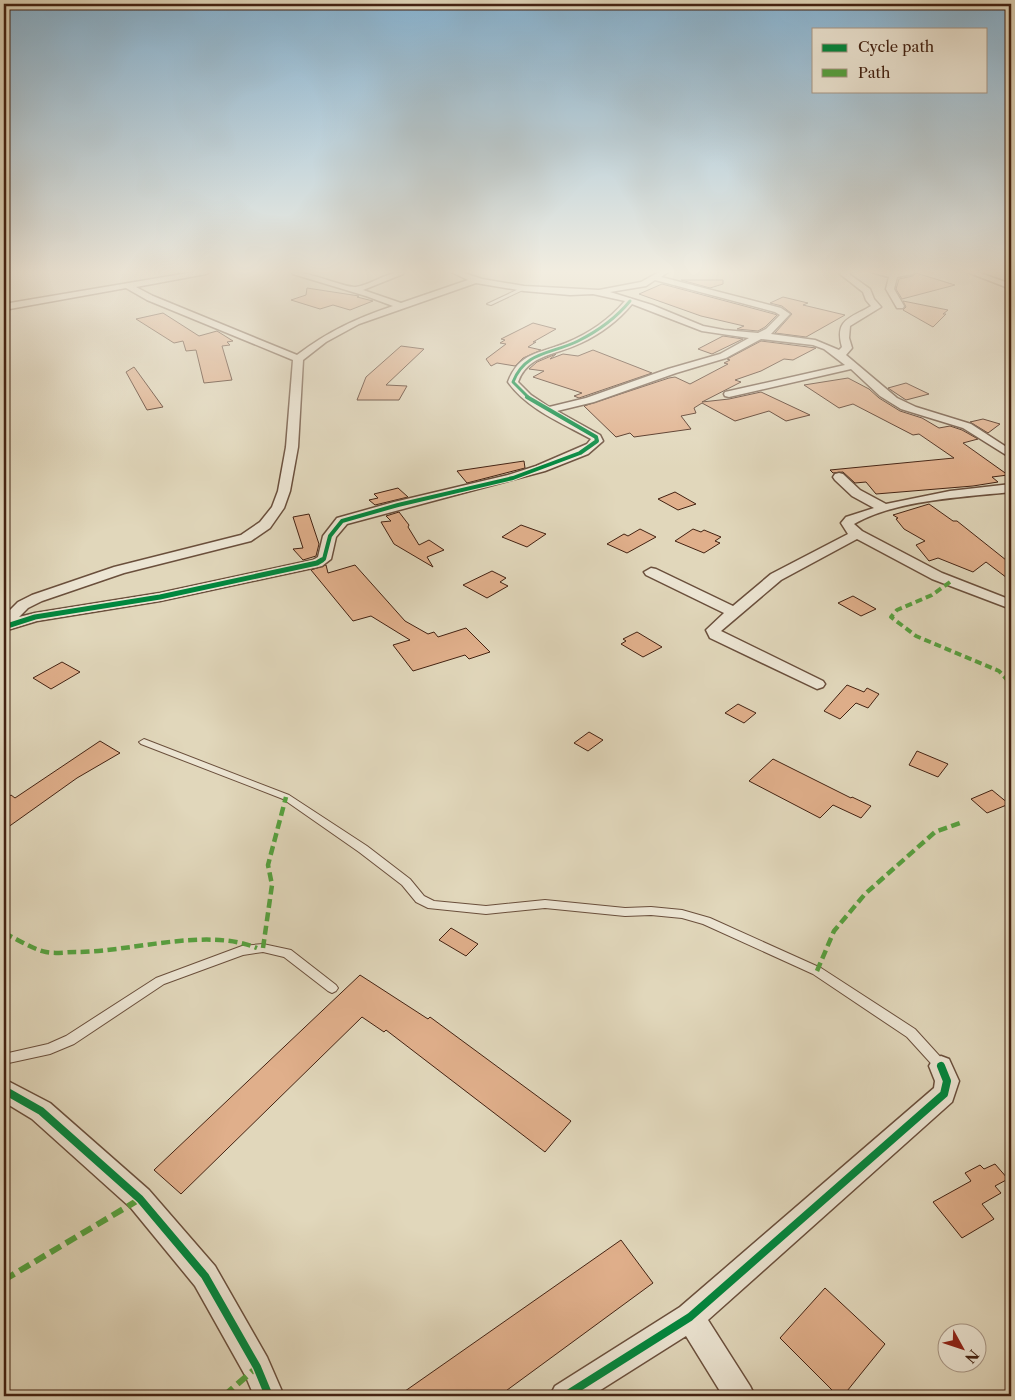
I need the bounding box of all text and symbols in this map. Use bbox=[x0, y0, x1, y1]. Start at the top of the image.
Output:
legend bbox=[812, 28, 988, 92]
text: Cycle path bbox=[858, 37, 935, 56]
text: Path bbox=[858, 63, 891, 82]
north arrow bbox=[938, 1322, 988, 1372]
text: N bbox=[961, 1346, 983, 1367]

